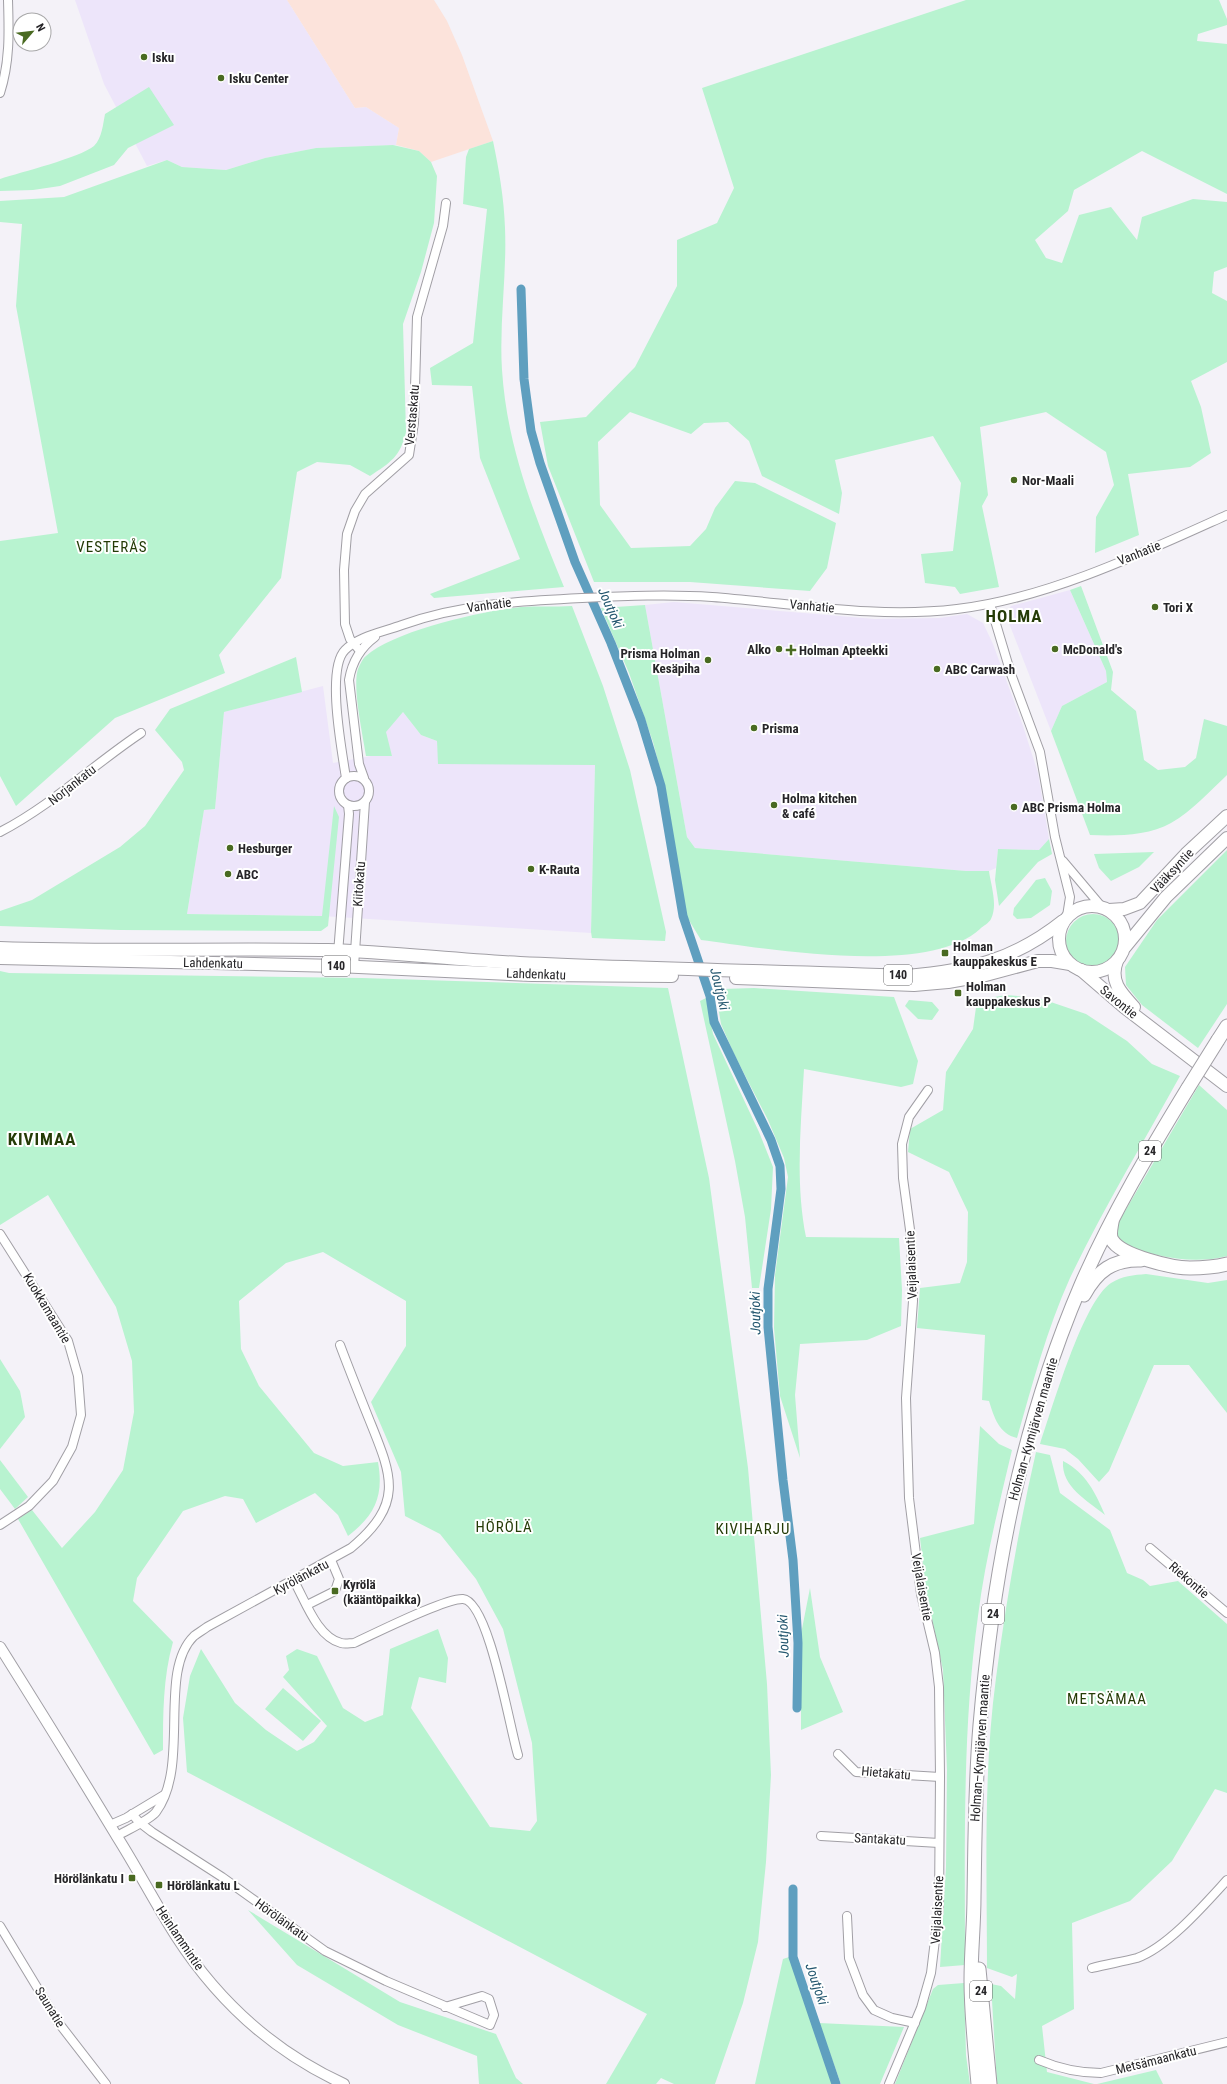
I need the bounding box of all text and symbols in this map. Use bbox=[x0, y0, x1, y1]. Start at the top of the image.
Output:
north arrow bbox=[12, 12, 52, 52]
text: N bbox=[33, 22, 48, 34]
place label: Isku bbox=[152, 50, 174, 65]
marker: Isku bbox=[139, 52, 149, 62]
place label: Isku Center bbox=[229, 71, 289, 86]
marker: Isku Center bbox=[216, 73, 226, 83]
street label: Verstaskatu bbox=[402, 384, 422, 446]
place label: Nor-Maali bbox=[1022, 473, 1074, 488]
marker: Nor-Maali bbox=[1009, 475, 1019, 485]
district label: VESTERÅS bbox=[76, 538, 148, 556]
street label: Vanhatie bbox=[1115, 538, 1163, 568]
water label: Joutjoki bbox=[595, 585, 627, 632]
street label: Vanhatie bbox=[466, 594, 512, 616]
street label: Vanhatie bbox=[789, 597, 835, 615]
place label: Tori X bbox=[1163, 600, 1194, 615]
marker: Tori X bbox=[1150, 602, 1160, 612]
district label: HOLMA bbox=[985, 606, 1043, 626]
place label: Alko bbox=[747, 642, 772, 657]
place label: McDonald's bbox=[1063, 642, 1122, 657]
place label: Holman Apteekki bbox=[799, 643, 888, 658]
marker: Alko bbox=[774, 644, 784, 654]
marker: McDonald's bbox=[1050, 644, 1060, 654]
marker: Holman Apteekki bbox=[786, 645, 796, 655]
place label: Prisma Holman Kesäpiha bbox=[620, 646, 700, 676]
marker: Prisma Holman Kesäpiha bbox=[703, 655, 713, 665]
place label: ABC Carwash bbox=[945, 662, 1015, 677]
marker: ABC Carwash bbox=[932, 664, 942, 674]
place label: Prisma bbox=[762, 721, 799, 736]
marker: Prisma bbox=[749, 723, 759, 733]
street label: Norjankatu bbox=[45, 762, 99, 808]
place label: Holma kitchen & café bbox=[782, 791, 857, 821]
marker: Holma kitchen & café bbox=[769, 800, 779, 810]
place label: ABC Prisma Holma bbox=[1022, 800, 1121, 815]
marker: ABC Prisma Holma bbox=[1009, 802, 1019, 812]
place label: Hesburger bbox=[238, 841, 293, 856]
marker: Hesburger bbox=[225, 843, 235, 853]
street label: Vääksyntie bbox=[1147, 845, 1197, 897]
street label: Kiitokatu bbox=[350, 861, 368, 907]
place label: K-Rauta bbox=[539, 862, 580, 877]
marker: K-Rauta bbox=[526, 864, 536, 874]
place label: ABC bbox=[236, 867, 259, 882]
marker: ABC bbox=[223, 869, 233, 879]
place label: Holman kauppakeskus E bbox=[953, 939, 1037, 969]
marker: Holman kauppakeskus E bbox=[940, 948, 950, 958]
street label: Lahdenkatu bbox=[183, 955, 243, 971]
road number: 140 bbox=[322, 956, 350, 976]
street label: Lahdenkatu bbox=[506, 965, 566, 983]
road number: 140 bbox=[884, 965, 912, 985]
water label: Joutjoki bbox=[707, 966, 733, 1013]
place label: Holman kauppakeskus P bbox=[966, 979, 1051, 1009]
street label: Savontie bbox=[1097, 982, 1141, 1022]
marker: Holman kauppakeskus P bbox=[953, 988, 963, 998]
district label: KIVIMAA bbox=[8, 1129, 76, 1149]
road number: 24 bbox=[1139, 1141, 1161, 1161]
street label: Veijalaisentie bbox=[902, 1230, 920, 1300]
street label: Kuokkamaantie bbox=[20, 1270, 74, 1346]
water label: Joutjoki bbox=[747, 1290, 763, 1335]
street label: Holman–Kymijärven maantie bbox=[1005, 1356, 1061, 1502]
district label: HÖRÖLÄ bbox=[475, 1518, 533, 1536]
district label: KIVIHARJU bbox=[716, 1520, 790, 1538]
street label: Veijalaisentie bbox=[909, 1552, 935, 1622]
street label: Kyrölänkatu bbox=[271, 1556, 331, 1598]
street label: Riekontie bbox=[1166, 1559, 1212, 1601]
place label: Kyrölä (kääntöpaikka) bbox=[343, 1577, 421, 1607]
marker: Kyrölä (kääntöpaikka) bbox=[330, 1586, 340, 1596]
road number: 24 bbox=[982, 1604, 1004, 1624]
water label: Joutjoki bbox=[774, 1613, 792, 1658]
street label: Holman–Kymijärven maantie bbox=[967, 1674, 993, 1822]
district label: METSÄMAA bbox=[1067, 1690, 1147, 1708]
street label: Hietakatu bbox=[861, 1763, 911, 1783]
street label: Santakatu bbox=[854, 1830, 906, 1848]
place label: Hörölänkatu I bbox=[54, 1871, 124, 1886]
marker: Hörölänkatu I bbox=[127, 1873, 137, 1883]
street label: Veijalaisentie bbox=[928, 1875, 946, 1945]
place label: Hörölänkatu L bbox=[167, 1878, 240, 1893]
marker: Hörölänkatu L bbox=[154, 1880, 164, 1890]
street label: Hörölänkatu bbox=[252, 1896, 312, 1944]
street label: Heinlammintie bbox=[153, 1903, 207, 1973]
water label: Joutjoki bbox=[802, 1961, 832, 2008]
road number: 24 bbox=[970, 1981, 992, 2001]
street label: Saunatie bbox=[32, 1984, 68, 2030]
street label: Metsämaankatu bbox=[1114, 2043, 1198, 2077]

